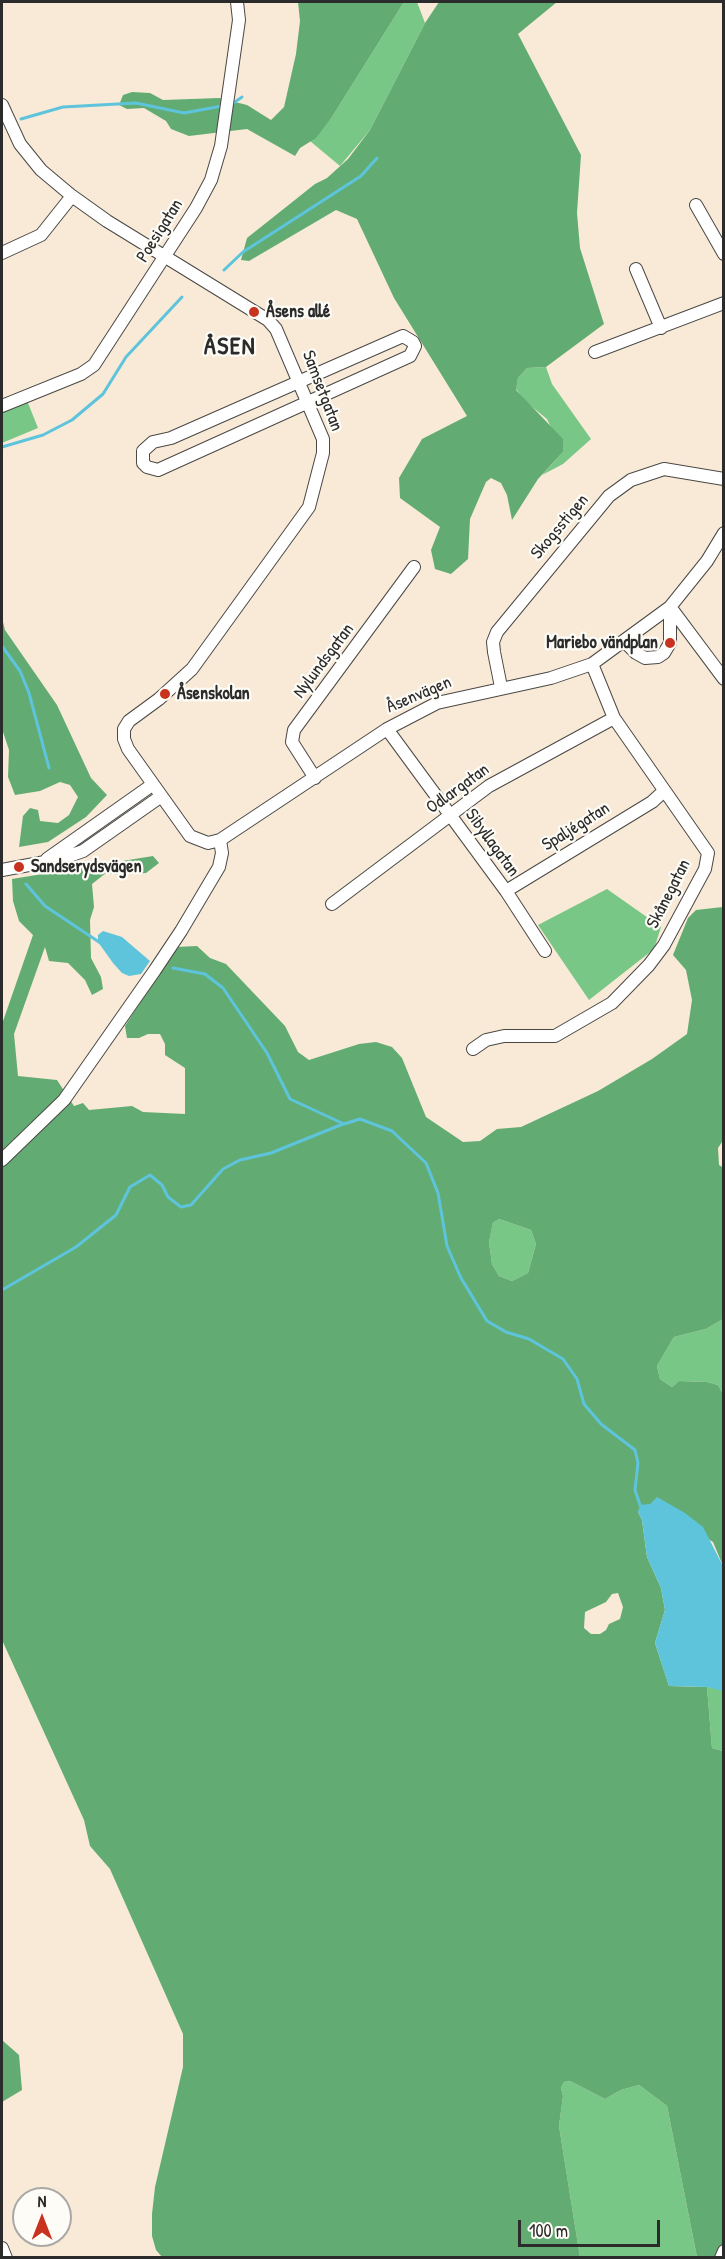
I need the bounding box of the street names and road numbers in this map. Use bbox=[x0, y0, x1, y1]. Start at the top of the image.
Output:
street label: Poesigatan bbox=[132, 195, 188, 267]
street label: Samsetgatan bbox=[297, 348, 347, 434]
street label: Skogsstigen bbox=[527, 490, 593, 564]
street label: Nylundsgatan bbox=[289, 619, 359, 703]
street label: Åsenvägen bbox=[383, 672, 455, 718]
street label: Odlargatan bbox=[422, 759, 494, 819]
street label: Spaljégatan bbox=[538, 798, 614, 856]
street label: Sibyllagatan bbox=[460, 805, 524, 881]
street label: Skånegatan bbox=[642, 856, 696, 932]

